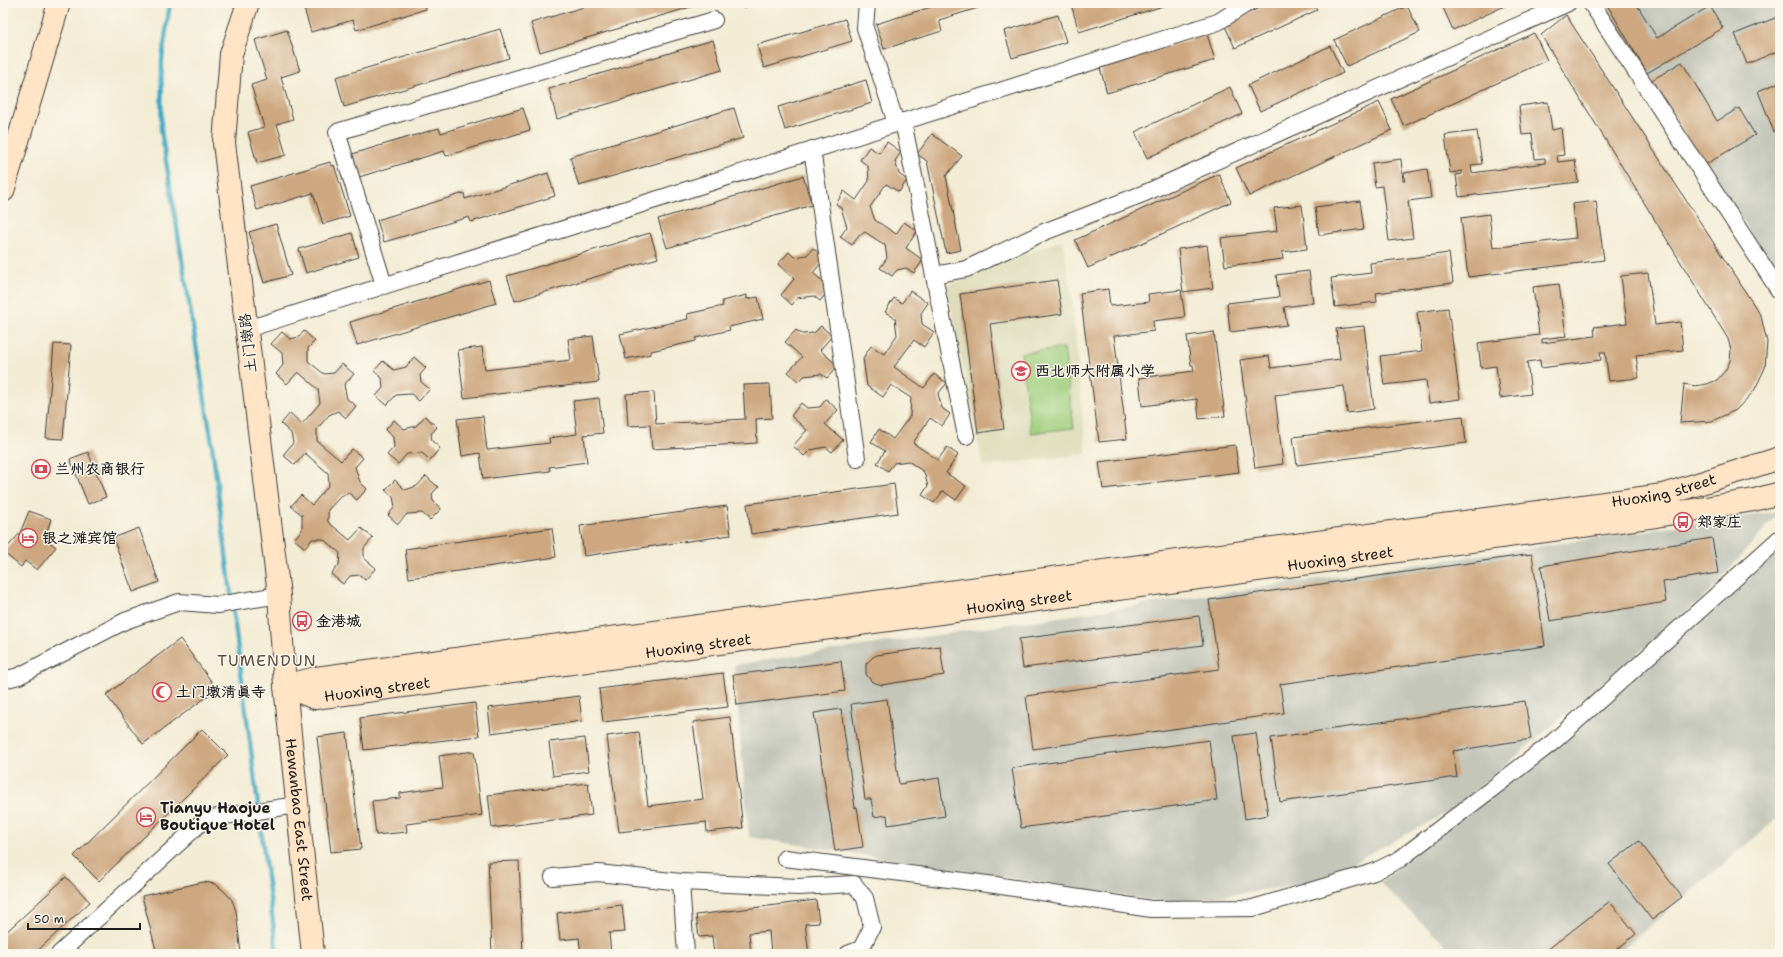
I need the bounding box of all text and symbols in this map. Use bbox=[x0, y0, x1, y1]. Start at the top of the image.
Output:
street label: 土门墩路 bbox=[234, 312, 262, 374]
school or university icon: 西北师大附属小学 bbox=[1010, 360, 1032, 382]
place label: 西北师大附属小学 bbox=[1035, 361, 1155, 381]
bank icon: 兰州农商银行 bbox=[30, 458, 52, 480]
place label: 兰州农商银行 bbox=[55, 459, 145, 479]
street label: Huoxing street bbox=[1610, 469, 1718, 512]
bus stop icon: 郑家庄 bbox=[1672, 511, 1694, 533]
place label: 郑家庄 bbox=[1697, 512, 1742, 532]
hotel icon: 银之滩宾馆 bbox=[17, 527, 39, 549]
place label: 银之滩宾馆 bbox=[42, 528, 117, 548]
street label: Huoxing street bbox=[1286, 542, 1395, 576]
street label: Huoxing street bbox=[965, 585, 1074, 620]
bus stop icon: 金港城 bbox=[291, 610, 313, 632]
place label: 金港城 bbox=[316, 611, 361, 631]
street label: Huoxing street bbox=[644, 629, 752, 663]
district label: TUMENDUN bbox=[217, 650, 317, 671]
street label: Huoxing street bbox=[323, 672, 431, 707]
mosque icon: 土门墩清真寺 bbox=[151, 681, 173, 703]
place label: 土门墩清真寺 bbox=[176, 682, 266, 702]
street label: Hewanbao East Street bbox=[281, 737, 317, 902]
place label: Tianyu Haojue Boutique Hotel bbox=[160, 798, 275, 835]
hotel icon: Tianyu Haojue Boutique Hotel bbox=[135, 806, 157, 828]
scale bar bbox=[28, 905, 140, 931]
text: 50 m bbox=[34, 911, 64, 927]

